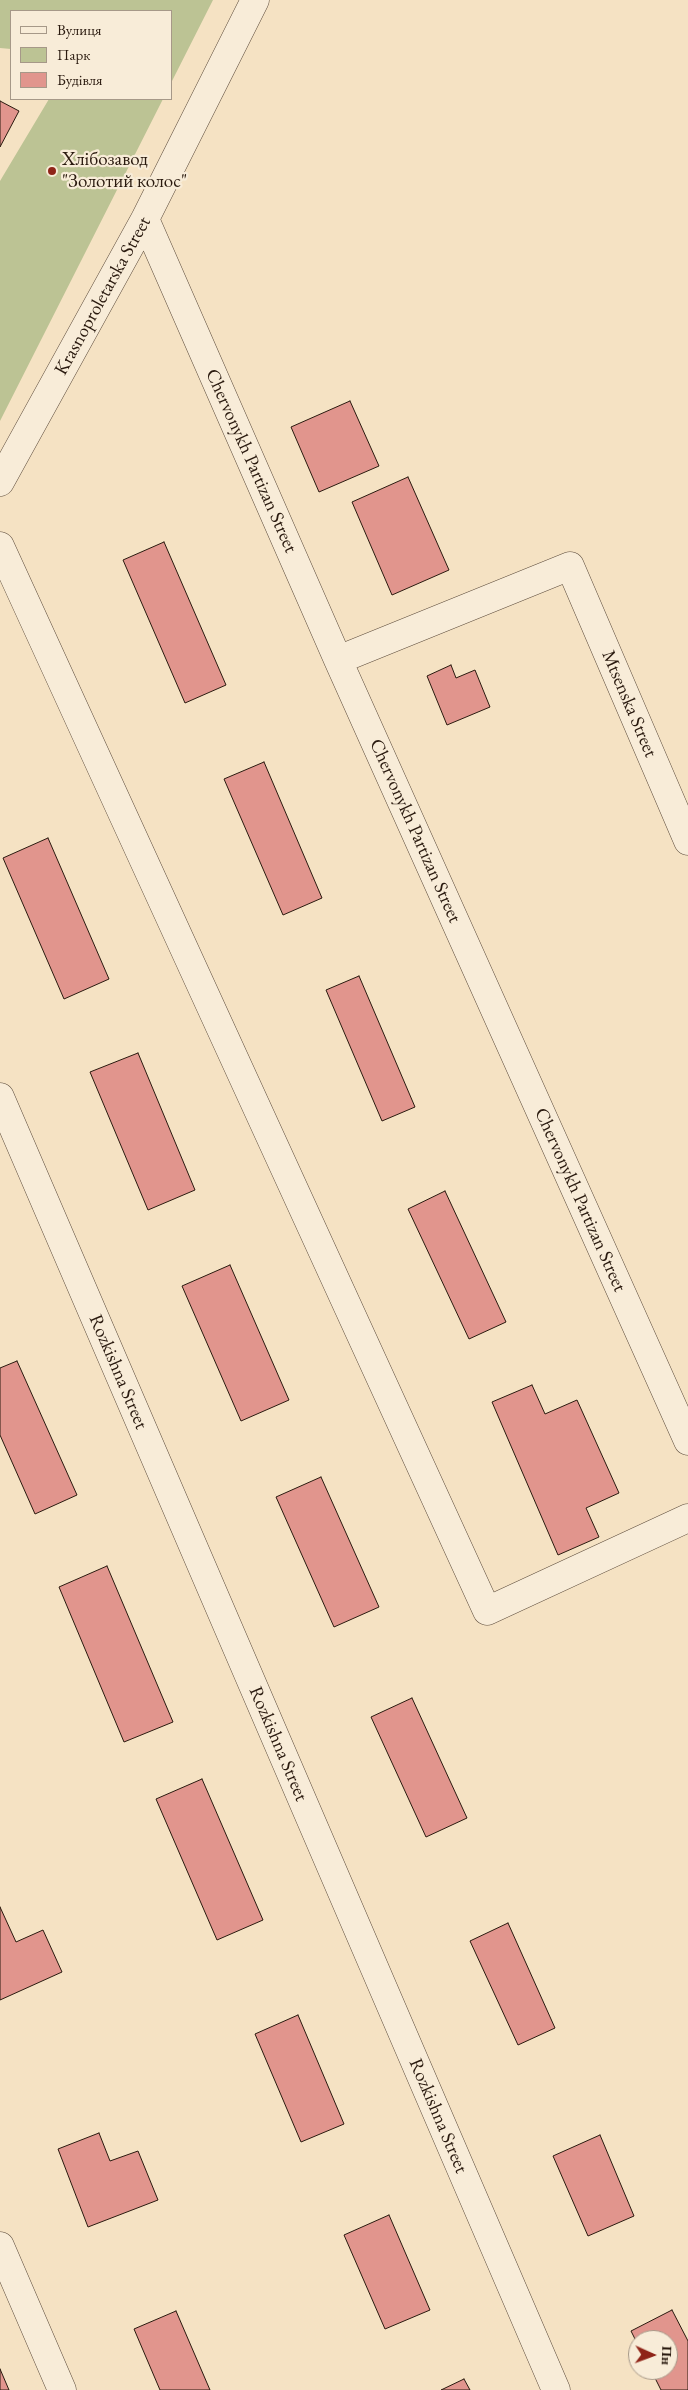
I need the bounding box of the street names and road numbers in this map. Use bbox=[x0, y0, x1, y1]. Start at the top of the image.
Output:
street label: Krasnoproletarska Street bbox=[50, 213, 156, 379]
street label: Chervonykh Partizan Street bbox=[200, 366, 302, 556]
street label: Mtsenska Street bbox=[596, 647, 662, 761]
street label: Chervonykh Partizan Street bbox=[364, 736, 466, 926]
street label: Chervonykh Partizan Street bbox=[529, 1105, 631, 1295]
street label: Rozkishna Street bbox=[84, 1311, 152, 1433]
street label: Rozkishna Street bbox=[244, 1683, 312, 1805]
street label: Rozkishna Street bbox=[404, 2055, 472, 2177]

